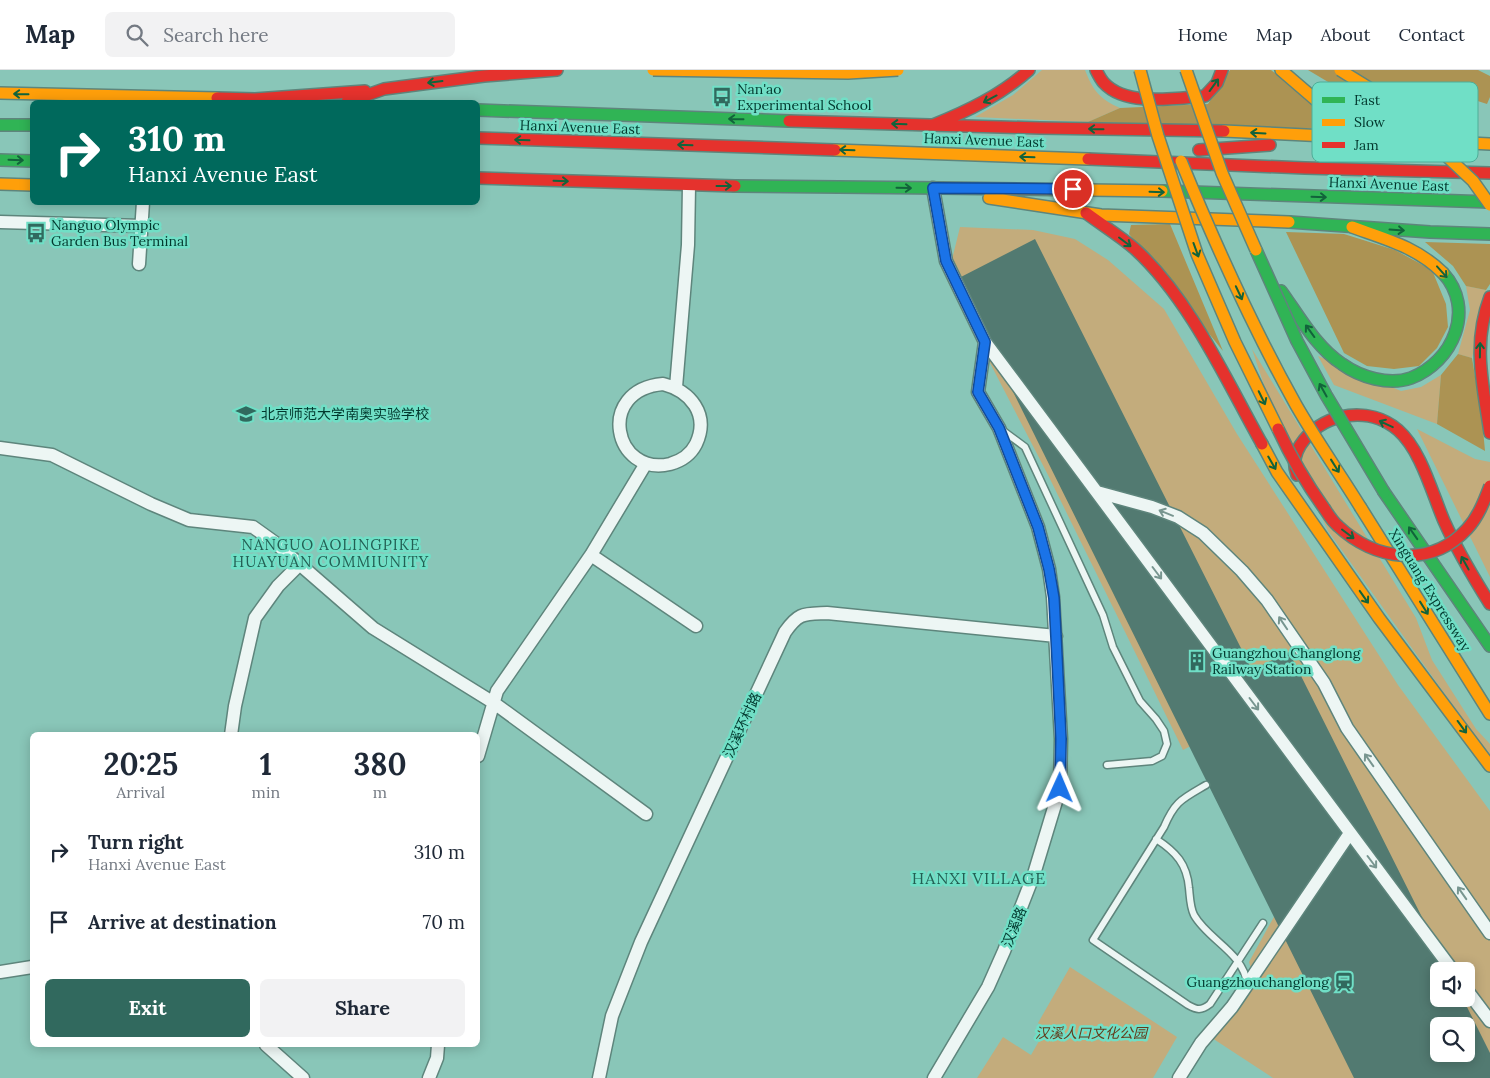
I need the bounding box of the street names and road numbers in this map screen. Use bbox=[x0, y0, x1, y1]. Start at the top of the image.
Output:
street label: Hanxi Avenue East bbox=[519, 116, 641, 138]
street label: Hanxi Avenue East bbox=[923, 129, 1045, 151]
street label: Hanxi Avenue East bbox=[1328, 173, 1450, 195]
street label: Xinguang Expressway bbox=[1385, 525, 1475, 655]
street label: 汉溪环村路 bbox=[719, 689, 765, 761]
street label: 汉溪路 bbox=[998, 904, 1030, 950]

